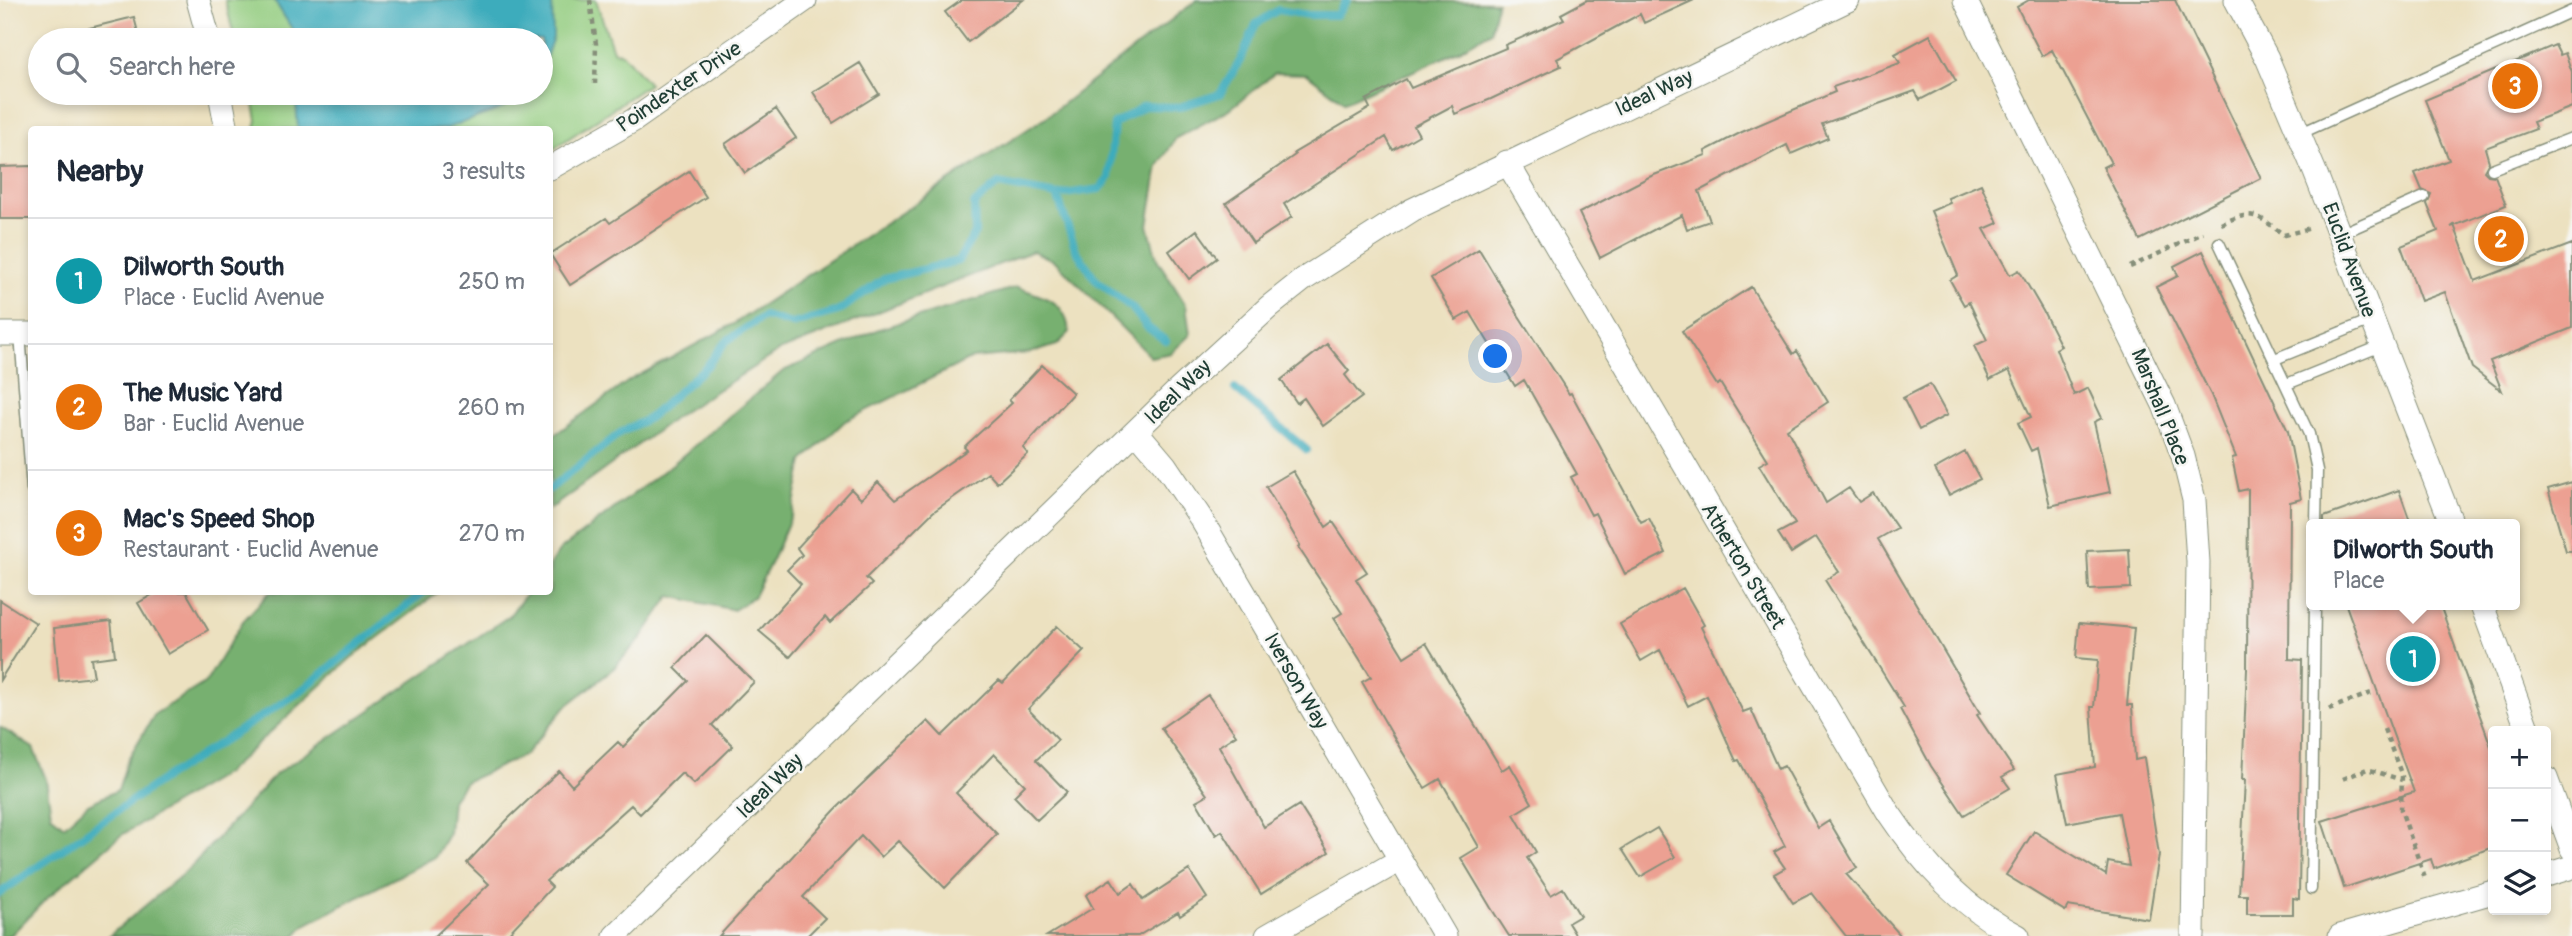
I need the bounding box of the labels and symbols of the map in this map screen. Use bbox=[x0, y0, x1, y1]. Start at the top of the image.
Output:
street label: Poindexter Drive bbox=[611, 35, 747, 139]
pin: 3 bbox=[2492, 60, 2538, 112]
street label: Ideal Way bbox=[1611, 63, 1697, 123]
street label: Euclid Avenue bbox=[2316, 199, 2382, 322]
pin: 2 bbox=[2478, 213, 2524, 265]
your location bbox=[1478, 339, 1512, 373]
street label: Marshall Place bbox=[2124, 345, 2196, 470]
street label: Ideal Way bbox=[1139, 354, 1217, 430]
street label: Atherton Street bbox=[1695, 498, 1792, 635]
street label: Iverson Way bbox=[1258, 628, 1334, 734]
pin: 1 bbox=[2390, 633, 2436, 685]
street label: Ideal Way bbox=[731, 748, 809, 824]

